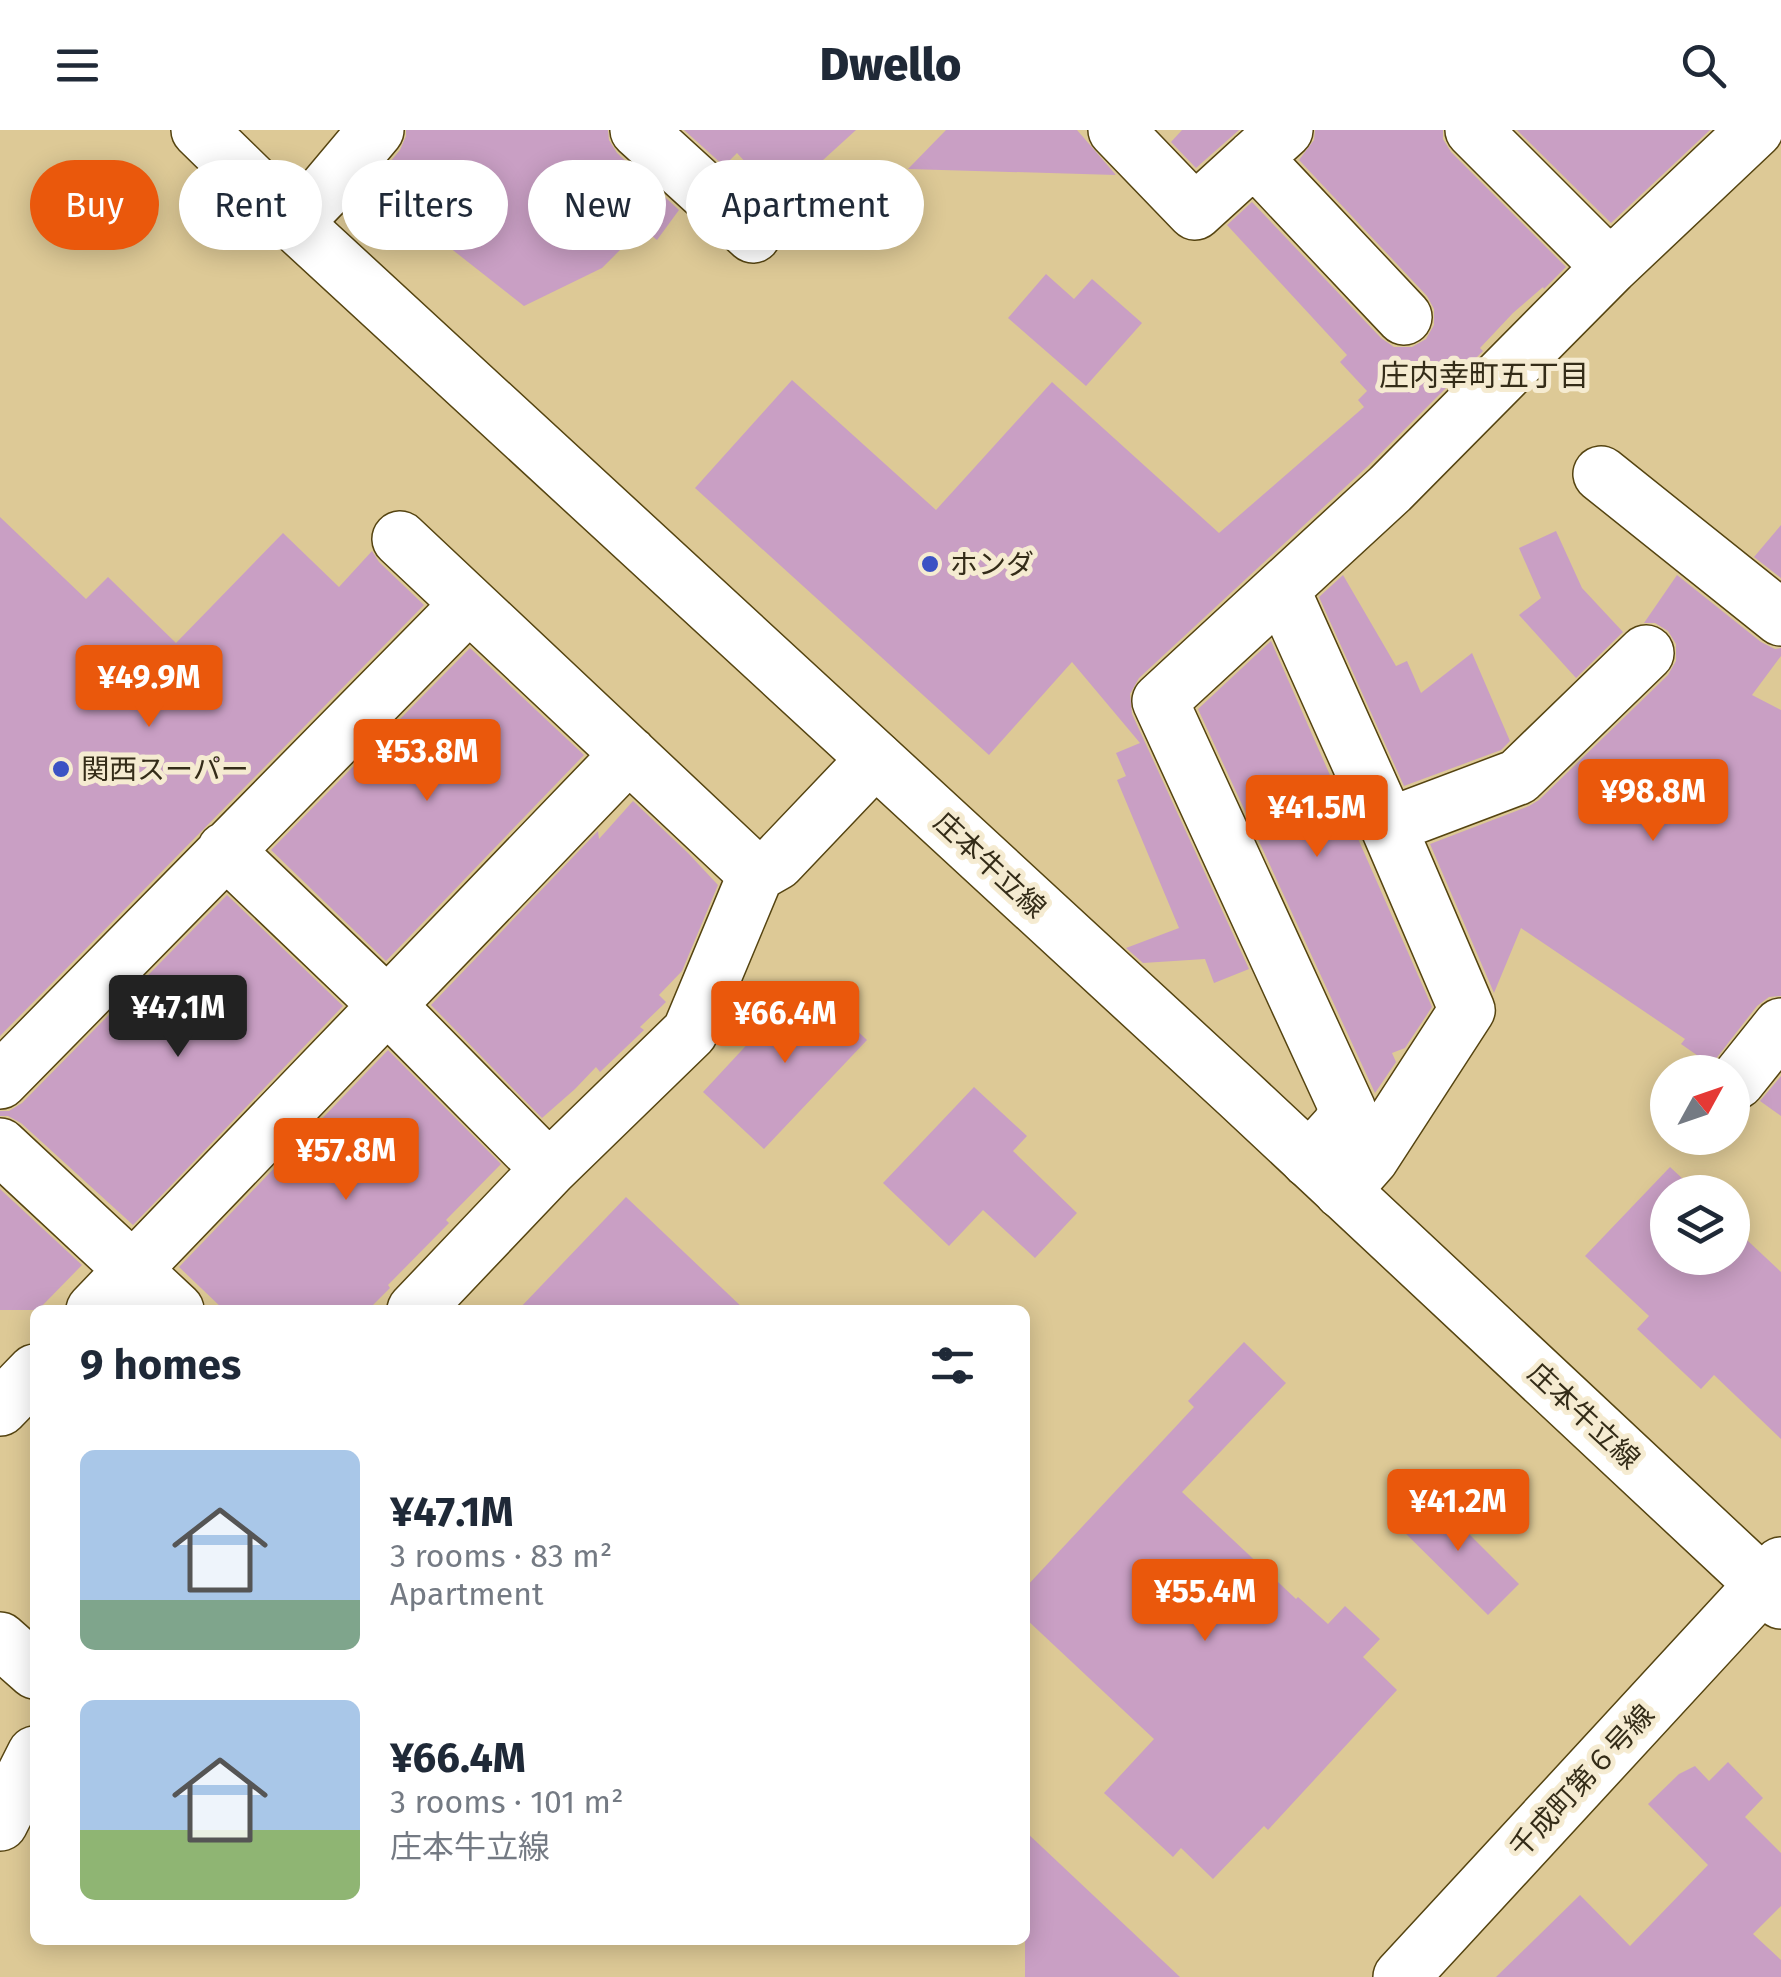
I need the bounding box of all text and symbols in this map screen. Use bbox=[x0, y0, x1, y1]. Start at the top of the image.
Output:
icon: menu bbox=[50, 38, 105, 93]
text: Dwello bbox=[820, 38, 961, 92]
icon: search bbox=[1676, 38, 1731, 93]
chip: Buy bbox=[30, 160, 159, 250]
chip: Rent bbox=[179, 160, 322, 250]
chip: Filters bbox=[342, 160, 508, 250]
chip: New bbox=[528, 160, 666, 250]
chip: Apartment bbox=[686, 160, 924, 250]
district label: 庄内幸町五丁目 bbox=[1379, 358, 1589, 394]
place label: ホンダ bbox=[950, 548, 1034, 581]
marker: ホンダ bbox=[919, 553, 941, 575]
pin: ¥49.9M bbox=[68, 645, 230, 730]
text: ¥49.9M bbox=[98, 658, 200, 696]
pin: ¥53.8M bbox=[346, 719, 508, 804]
text: ¥53.8M bbox=[376, 732, 478, 770]
place label: 関西スーパー bbox=[81, 753, 249, 786]
marker: 関西スーパー bbox=[50, 758, 72, 780]
pin: ¥98.8M bbox=[1572, 759, 1734, 844]
text: ¥98.8M bbox=[1600, 772, 1706, 810]
pin: ¥41.5M bbox=[1236, 775, 1398, 860]
text: ¥41.5M bbox=[1268, 788, 1366, 826]
street label: 庄本牛立線 bbox=[928, 805, 1052, 925]
pin: ¥47.1M bbox=[97, 975, 259, 1060]
pin: ¥66.4M bbox=[704, 981, 866, 1066]
text: ¥47.1M bbox=[131, 988, 225, 1026]
text: ¥66.4M bbox=[733, 994, 837, 1032]
north arrow bbox=[1650, 1055, 1750, 1155]
map controls bbox=[1650, 1055, 1750, 1275]
pin: ¥57.8M bbox=[265, 1118, 427, 1203]
text: ¥57.8M bbox=[296, 1131, 396, 1169]
button: layers bbox=[1650, 1175, 1750, 1275]
icon: filters bbox=[925, 1338, 980, 1393]
text: 9 homes bbox=[80, 1340, 241, 1390]
street label: 庄本牛立線 bbox=[1522, 1356, 1646, 1476]
pin: ¥41.2M bbox=[1377, 1469, 1539, 1554]
text: ¥41.2M bbox=[1409, 1482, 1507, 1520]
text: ¥47.1M bbox=[390, 1487, 514, 1537]
icon: home bbox=[160, 1490, 280, 1610]
text: 3 rooms · 83 m² bbox=[390, 1537, 612, 1575]
pin: ¥55.4M bbox=[1124, 1559, 1286, 1644]
text: ¥55.4M bbox=[1154, 1572, 1256, 1610]
text: Apartment bbox=[390, 1575, 544, 1613]
street label: 千成町第６号線 bbox=[1503, 1698, 1661, 1864]
text: ¥66.4M bbox=[390, 1733, 526, 1783]
icon: home bbox=[160, 1740, 280, 1860]
text: 3 rooms · 101 m² bbox=[390, 1783, 624, 1821]
text: 庄本牛立線 bbox=[390, 1828, 550, 1866]

